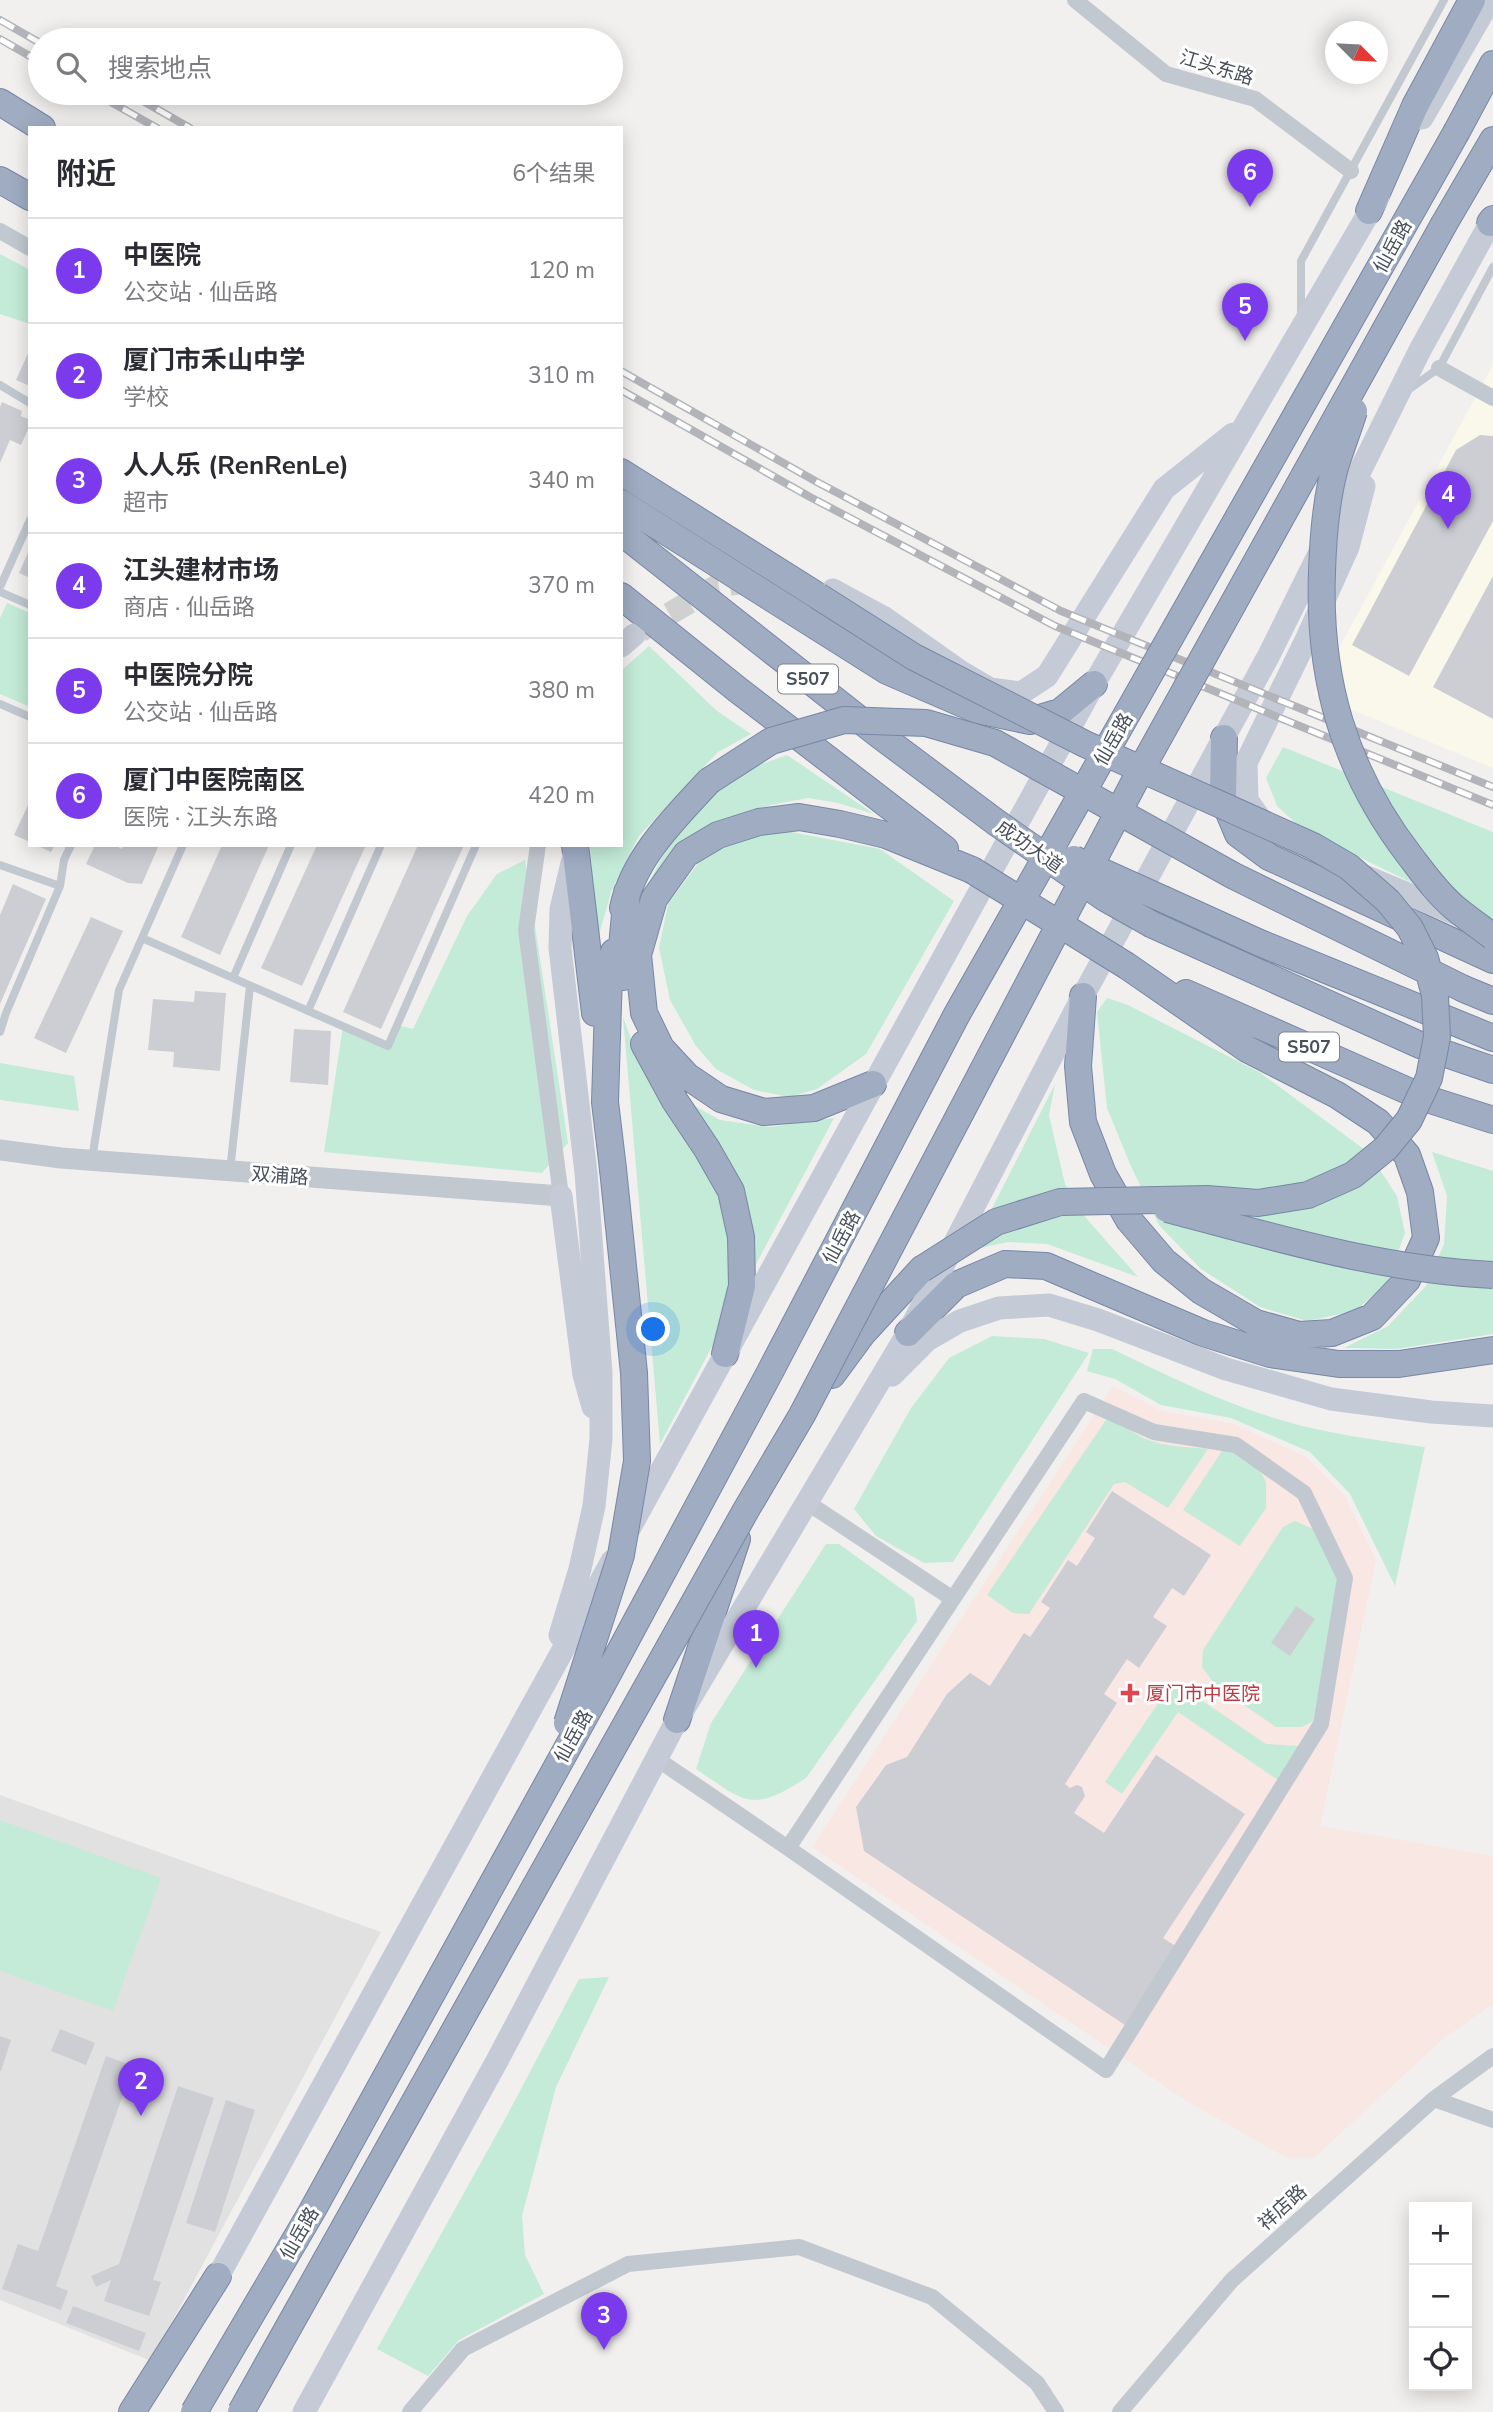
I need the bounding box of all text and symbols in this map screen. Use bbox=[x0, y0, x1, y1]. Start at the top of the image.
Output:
north arrow bbox=[1325, 21, 1388, 84]
search box bbox=[28, 28, 623, 105]
street label: 江头东路 bbox=[1177, 44, 1257, 92]
icon: search bbox=[52, 48, 90, 86]
text: 搜索地点 bbox=[108, 51, 212, 86]
pin: 6 bbox=[1227, 149, 1273, 207]
text: 附近 bbox=[56, 154, 116, 195]
text: 6个结果 bbox=[512, 158, 595, 189]
street label: 仙岳路 bbox=[1368, 215, 1418, 278]
text: 中医院 bbox=[123, 238, 201, 273]
text: 1 bbox=[72, 255, 86, 286]
text: 120 m bbox=[528, 255, 595, 286]
text: 公交站 · 仙岳路 bbox=[123, 277, 278, 308]
pin: 5 bbox=[1222, 283, 1268, 341]
text: 厦门市禾山中学 bbox=[123, 343, 305, 378]
text: 2 bbox=[72, 360, 86, 391]
text: 310 m bbox=[528, 360, 595, 391]
text: 学校 bbox=[123, 382, 169, 413]
text: 人人乐 (RenRenLe) bbox=[123, 448, 349, 483]
text: 3 bbox=[72, 465, 86, 496]
text: 340 m bbox=[528, 465, 595, 496]
pin: 4 bbox=[1425, 471, 1471, 529]
text: 超市 bbox=[123, 487, 169, 518]
text: 江头建材市场 bbox=[123, 553, 279, 588]
text: 4 bbox=[72, 570, 86, 601]
text: 370 m bbox=[528, 570, 595, 601]
text: 商店 · 仙岳路 bbox=[123, 592, 255, 623]
text: 中医院分院 bbox=[123, 658, 253, 693]
road number: S507 bbox=[778, 664, 838, 694]
text: 5 bbox=[72, 675, 86, 706]
text: 380 m bbox=[528, 675, 595, 706]
text: 公交站 · 仙岳路 bbox=[123, 697, 278, 728]
street label: 仙岳路 bbox=[1088, 708, 1139, 771]
text: 厦门中医院南区 bbox=[123, 763, 305, 798]
text: 6 bbox=[72, 780, 86, 811]
text: 420 m bbox=[528, 780, 595, 811]
text: 医院 · 江头东路 bbox=[123, 802, 278, 833]
street label: 成功大道 bbox=[991, 814, 1068, 879]
road number: S507 bbox=[1279, 1032, 1339, 1062]
street label: 双浦路 bbox=[251, 1161, 309, 1191]
street label: 仙岳路 bbox=[817, 1206, 867, 1269]
your location bbox=[636, 1312, 670, 1346]
pin: 1 bbox=[733, 1610, 779, 1668]
place label: 厦门市中医院 bbox=[1146, 1681, 1260, 1707]
marker: 厦门市中医院 bbox=[1120, 1683, 1140, 1703]
street label: 仙岳路 bbox=[549, 1705, 599, 1768]
pin: 2 bbox=[118, 2058, 164, 2116]
street label: 祥店路 bbox=[1253, 2179, 1313, 2236]
street label: 仙岳路 bbox=[274, 2202, 325, 2265]
map controls bbox=[1409, 2202, 1472, 2391]
button: + bbox=[1409, 2202, 1472, 2265]
button: − bbox=[1409, 2265, 1472, 2328]
pin: 3 bbox=[581, 2292, 627, 2350]
button: locate bbox=[1409, 2328, 1472, 2391]

